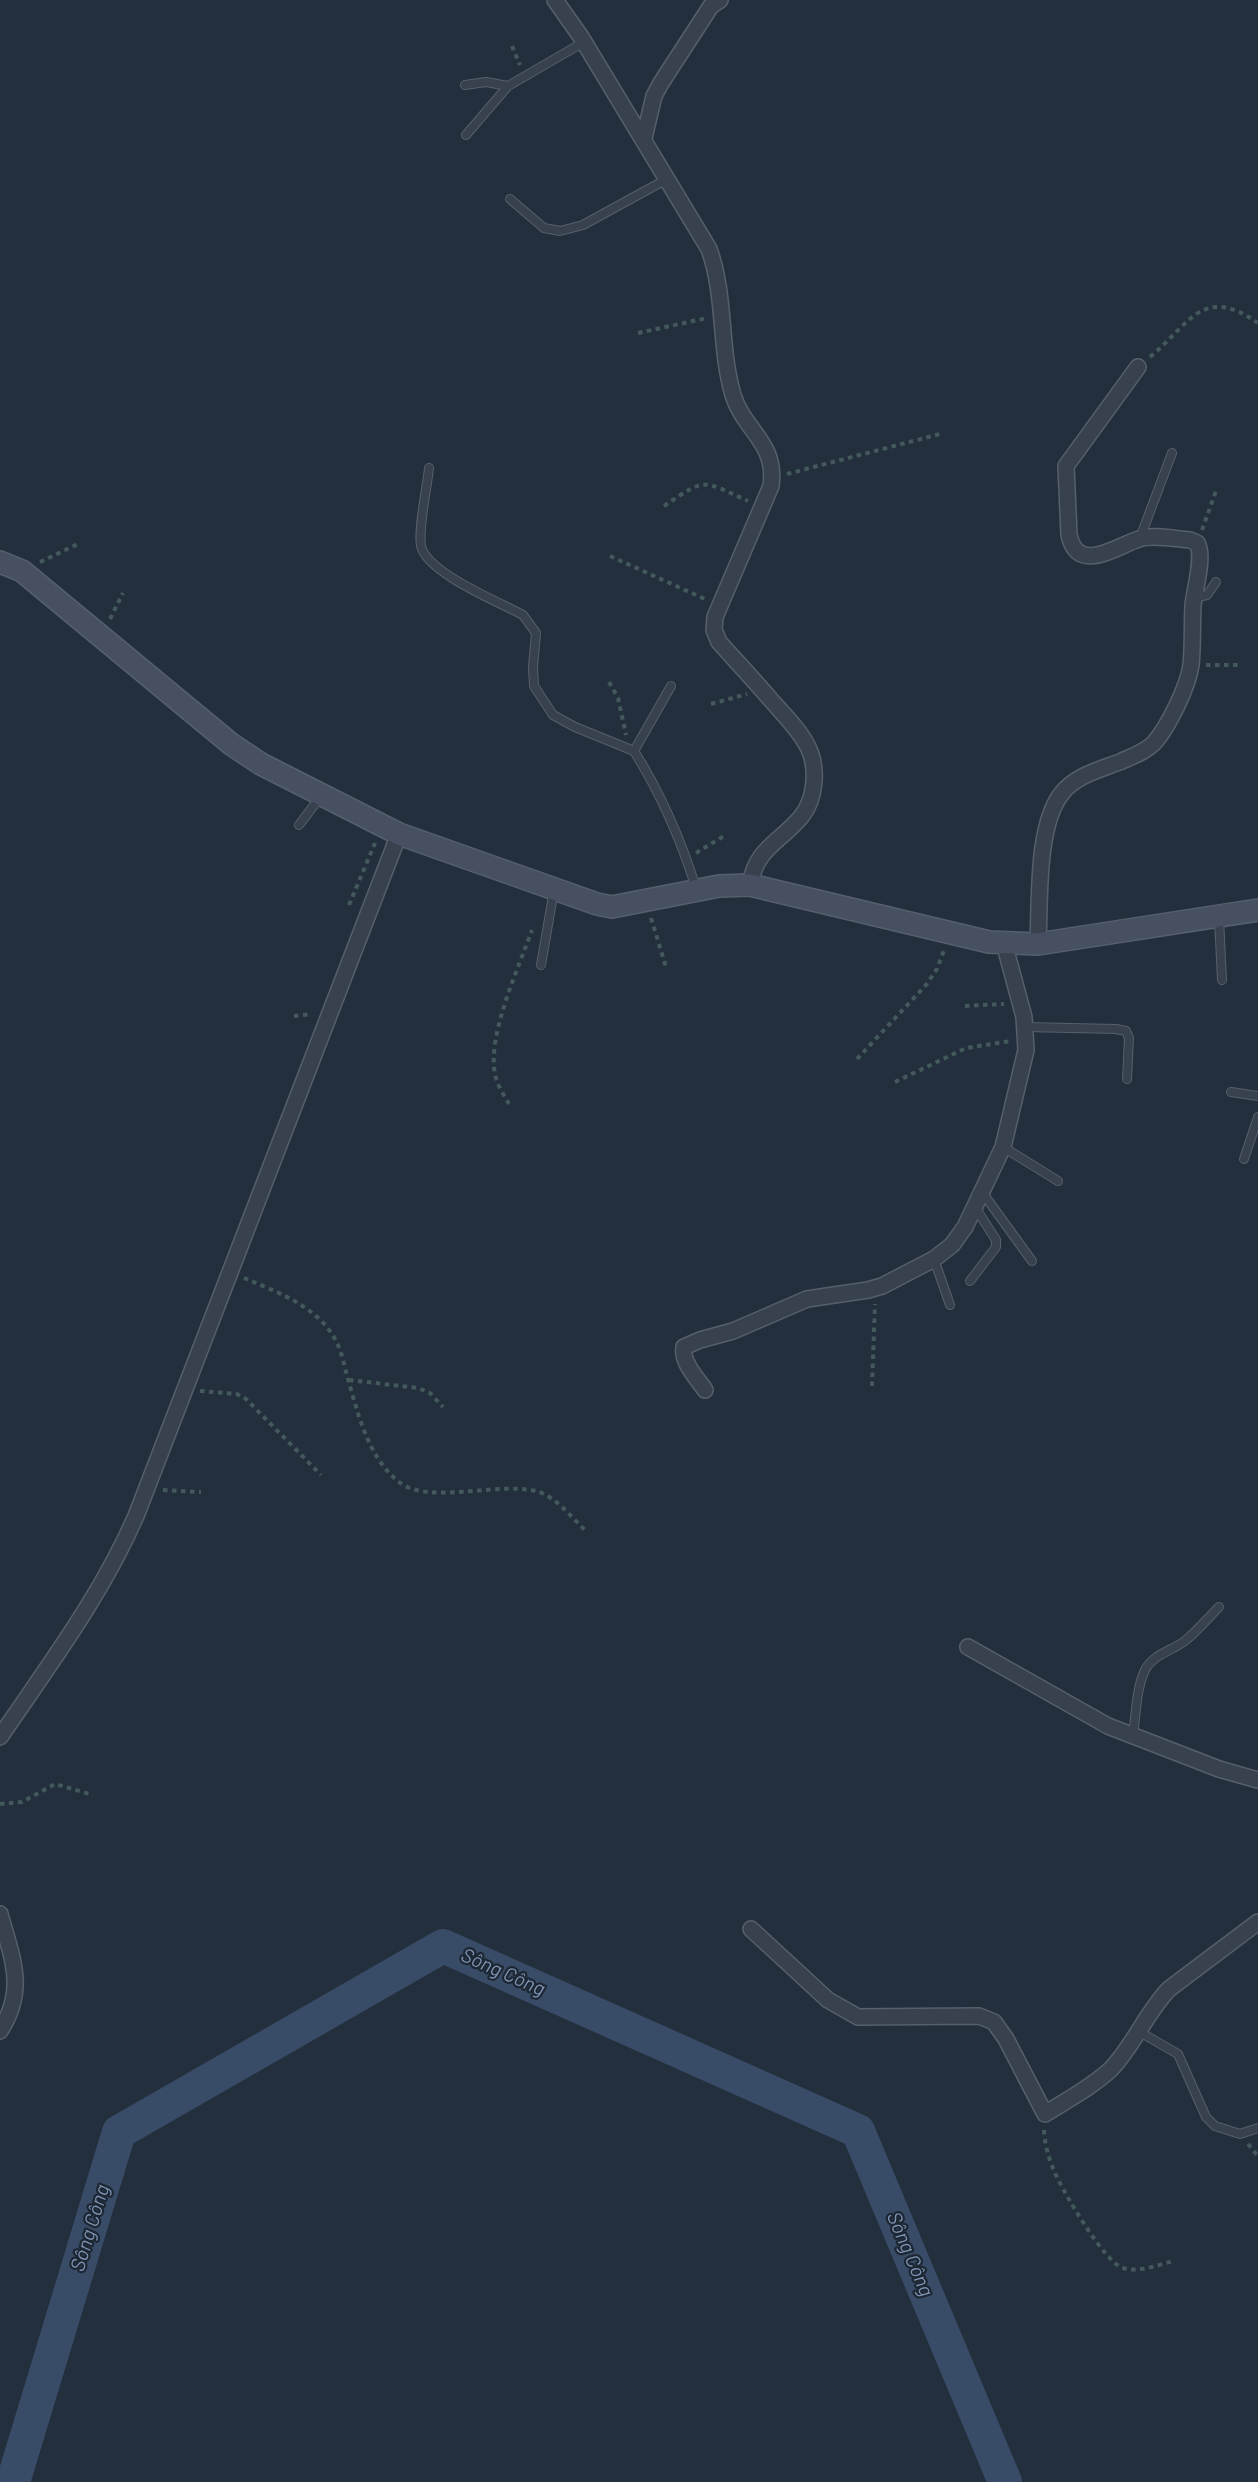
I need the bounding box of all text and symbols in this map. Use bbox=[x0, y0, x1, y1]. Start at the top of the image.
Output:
water label: Sông Công bbox=[457, 1943, 549, 2001]
water label: Sông Công bbox=[65, 2182, 115, 2274]
water label: Sông Công bbox=[881, 2208, 939, 2300]

